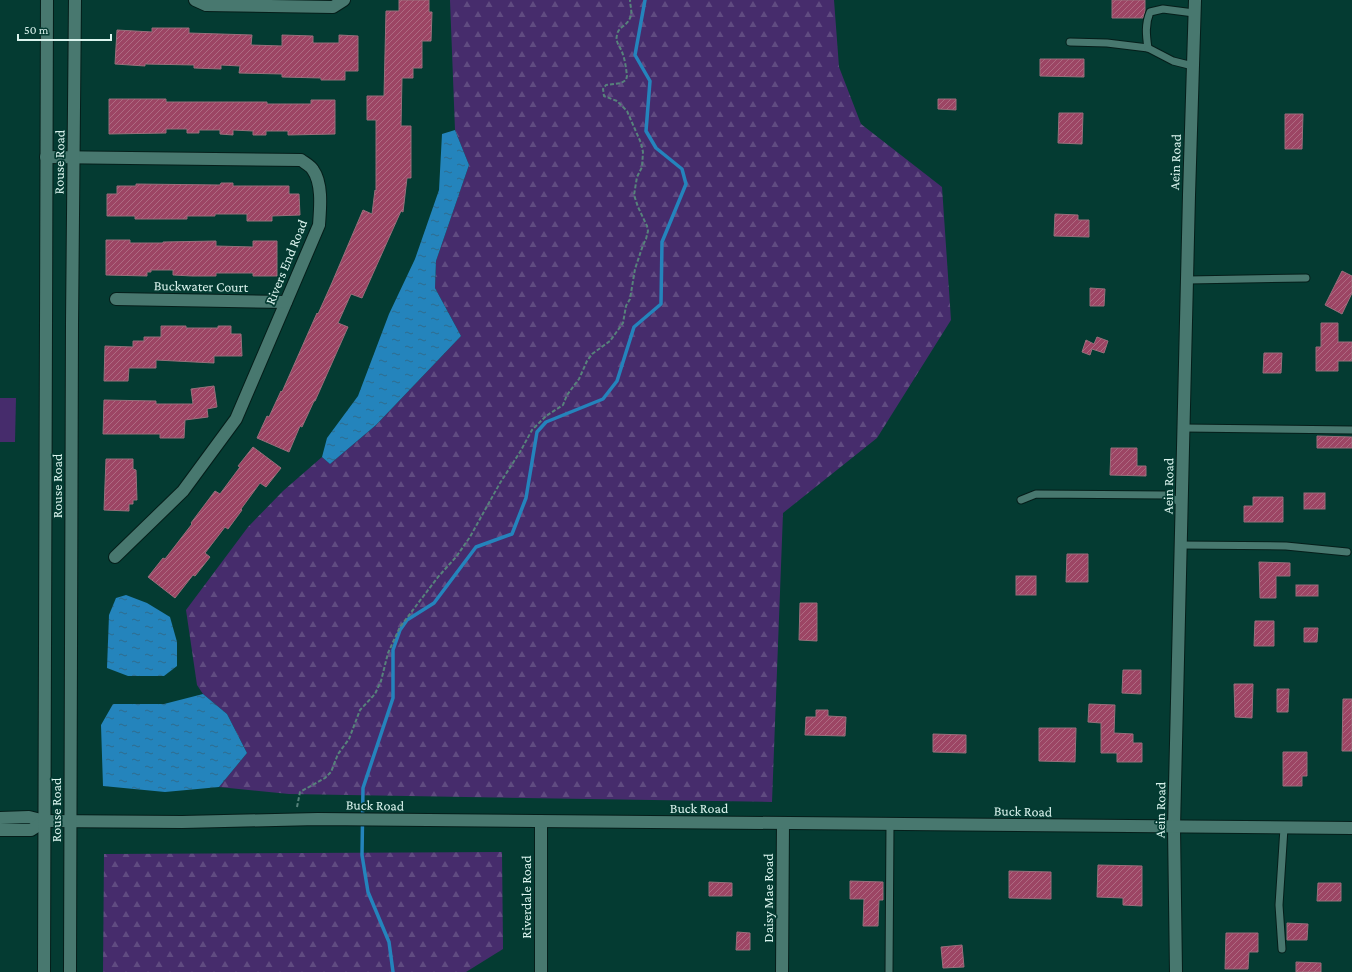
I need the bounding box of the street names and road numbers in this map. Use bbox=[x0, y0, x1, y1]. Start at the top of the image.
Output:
street label: Rouse Road bbox=[50, 129, 68, 194]
street label: Aein Road bbox=[1166, 133, 1184, 190]
street label: Rivers End Road bbox=[262, 217, 311, 307]
street label: Buckwater Court bbox=[154, 277, 249, 295]
street label: Rouse Road bbox=[49, 453, 65, 518]
street label: Aein Road bbox=[1160, 457, 1177, 514]
street label: Rouse Road bbox=[48, 777, 64, 842]
street label: Aein Road bbox=[1152, 781, 1169, 838]
street label: Buck Road bbox=[346, 796, 405, 814]
street label: Buck Road bbox=[670, 800, 729, 816]
street label: Buck Road bbox=[994, 802, 1053, 820]
street label: Daisy Mae Road bbox=[760, 853, 776, 943]
street label: Riverdale Road bbox=[518, 855, 534, 939]

